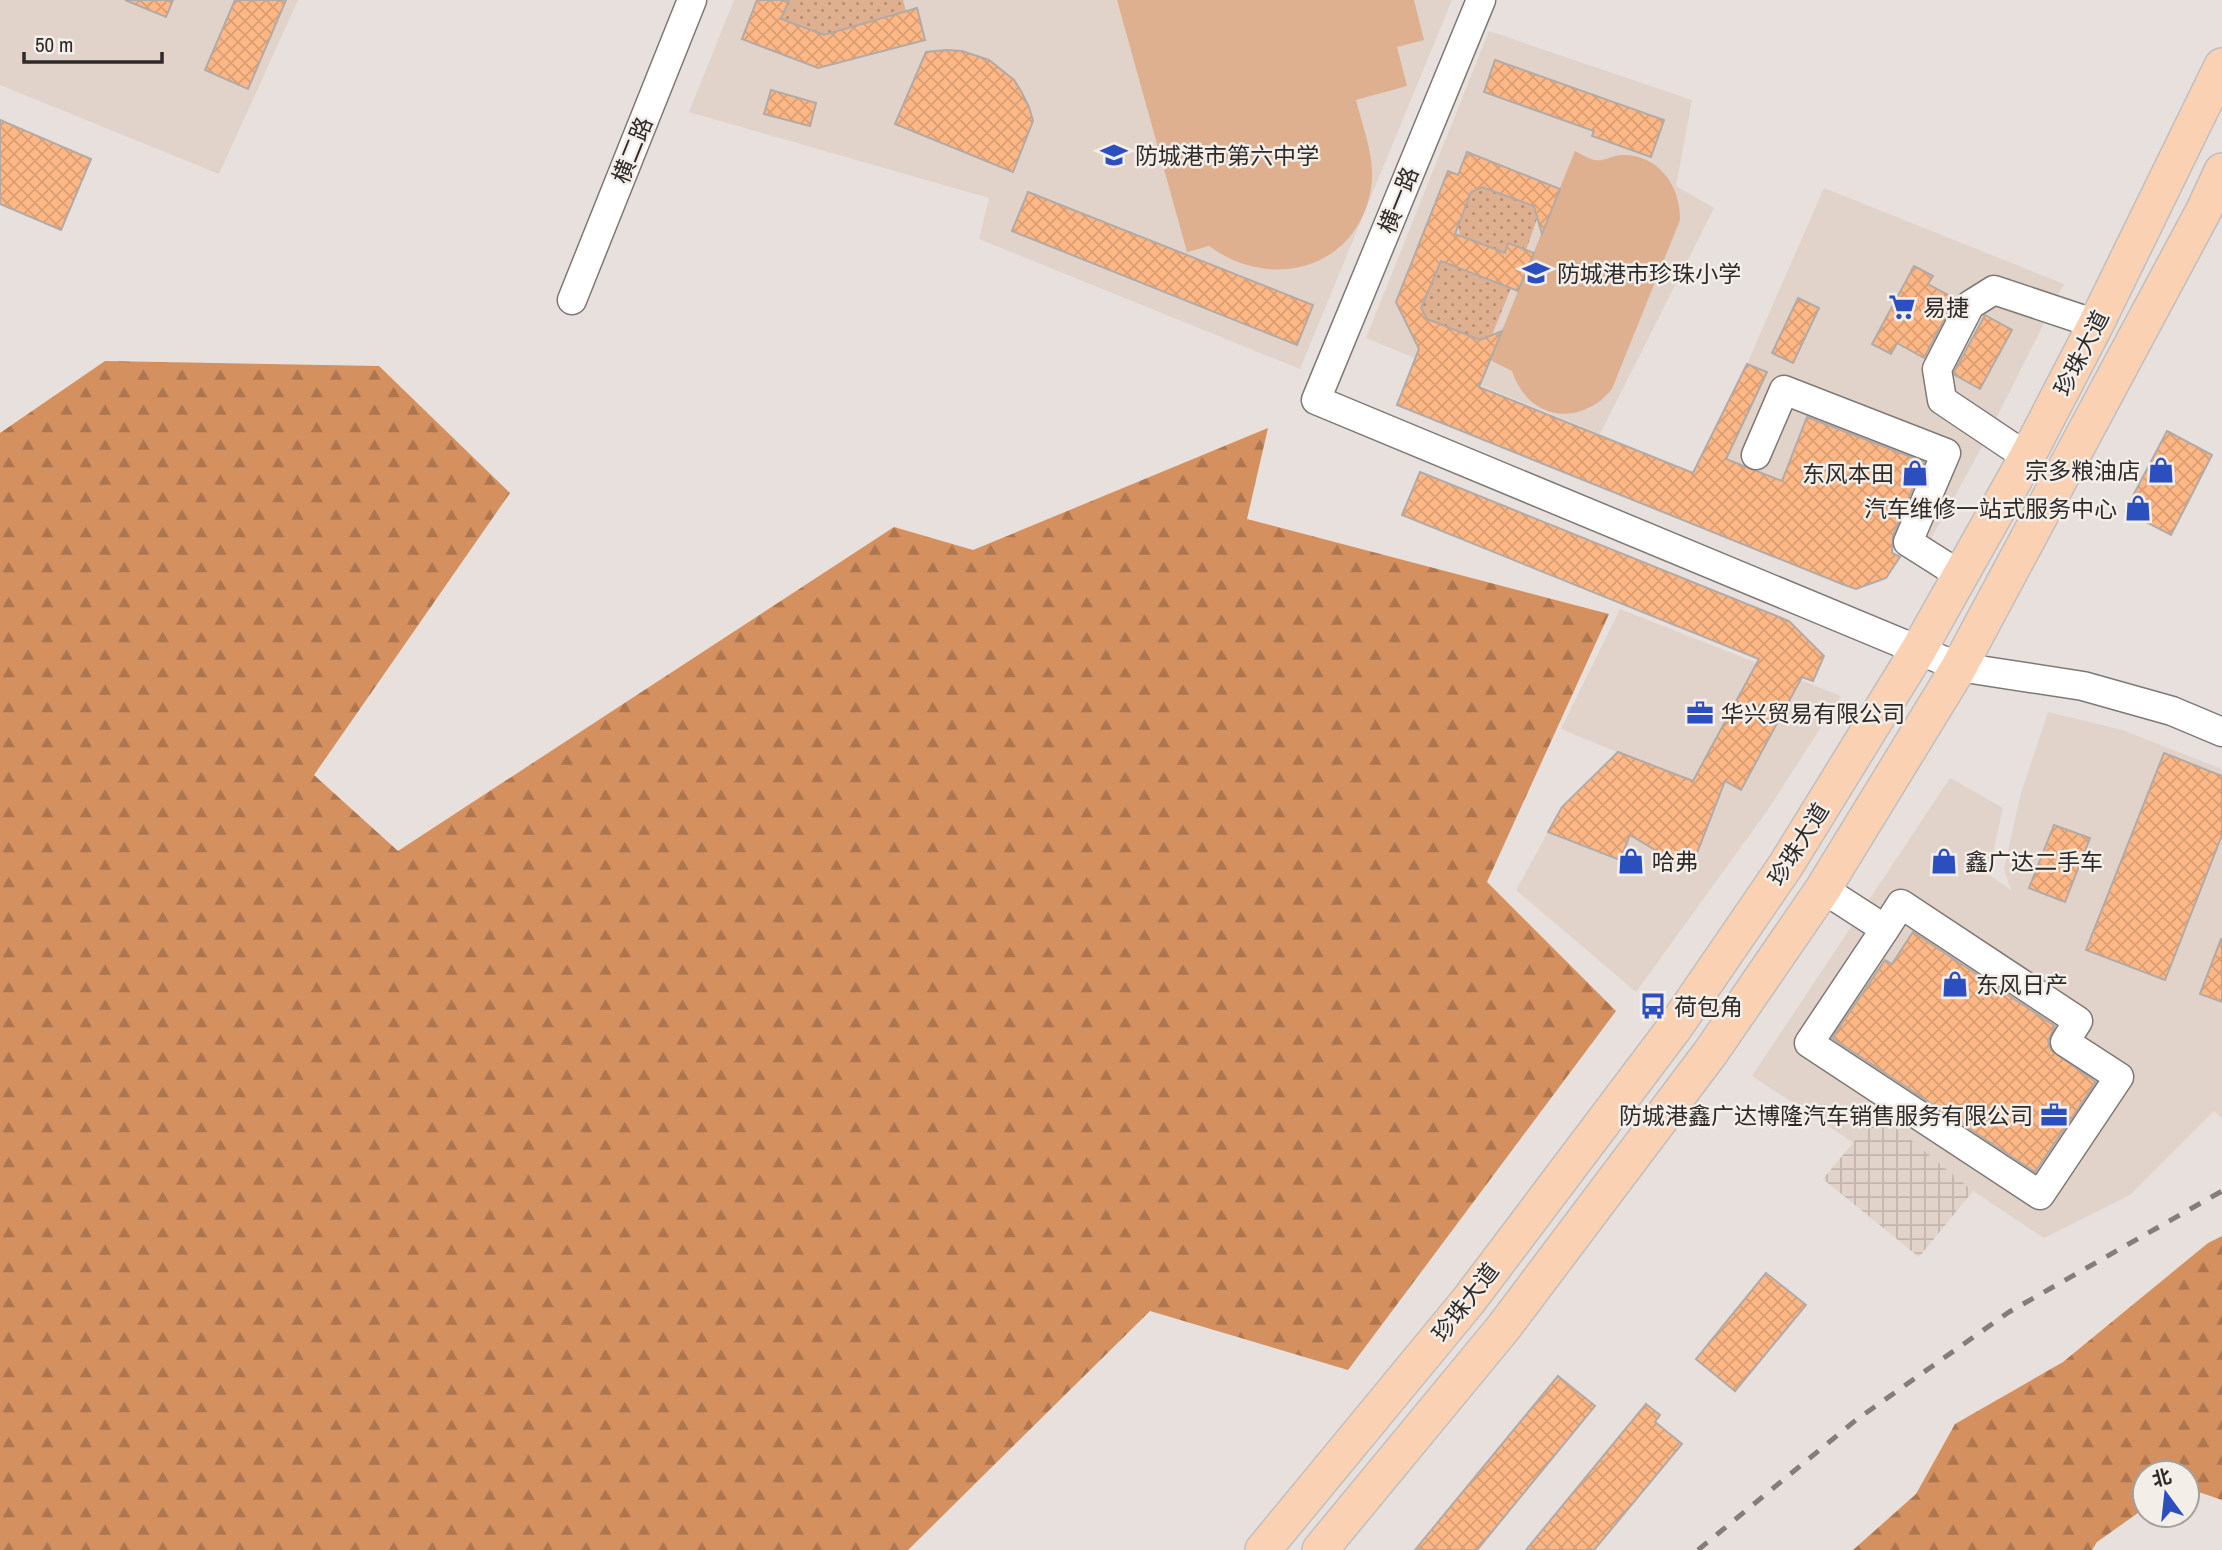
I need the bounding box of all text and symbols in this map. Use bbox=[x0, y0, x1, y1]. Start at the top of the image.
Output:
scale bar bbox=[24, 21, 163, 65]
text: 50 m bbox=[35, 30, 73, 59]
street label: 横二路 bbox=[605, 112, 659, 188]
school or university icon: 防城港市第六中学 bbox=[1099, 140, 1129, 170]
place label: 防城港市第六中学 bbox=[1135, 140, 1319, 171]
street label: 横一路 bbox=[1371, 162, 1425, 238]
school or university icon: 防城港市珍珠小学 bbox=[1521, 258, 1551, 288]
place label: 防城港市珍珠小学 bbox=[1557, 258, 1741, 289]
supermarket icon: 易捷 bbox=[1887, 292, 1917, 322]
place label: 易捷 bbox=[1923, 292, 1969, 323]
street label: 珍珠大道 bbox=[2046, 305, 2116, 401]
place label: 宗多粮油店 bbox=[2025, 455, 2140, 486]
shop icon: 宗多粮油店 bbox=[2146, 455, 2176, 485]
place label: 东风本田 bbox=[1802, 458, 1894, 489]
shop icon: 东风本田 bbox=[1900, 458, 1930, 488]
place label: 汽车维修一站式服务中心 bbox=[1864, 493, 2117, 524]
shop icon: 汽车维修一站式服务中心 bbox=[2123, 493, 2153, 523]
office icon: 华兴贸易有限公司 bbox=[1685, 698, 1715, 728]
place label: 华兴贸易有限公司 bbox=[1721, 698, 1905, 729]
street label: 珍珠大道 bbox=[1760, 797, 1836, 891]
shop icon: 哈弗 bbox=[1616, 846, 1646, 876]
place label: 哈弗 bbox=[1652, 846, 1698, 877]
shop icon: 鑫广达二手车 bbox=[1929, 846, 1959, 876]
place label: 鑫广达二手车 bbox=[1965, 846, 2103, 877]
shop icon: 东风日产 bbox=[1940, 969, 1970, 999]
place label: 东风日产 bbox=[1976, 969, 2068, 1000]
bus stop icon: 荷包角 bbox=[1638, 991, 1668, 1021]
place label: 荷包角 bbox=[1674, 991, 1743, 1022]
place label: 防城港鑫广达博隆汽车销售服务有限公司 bbox=[1619, 1100, 2033, 1131]
office icon: 防城港鑫广达博隆汽车销售服务有限公司 bbox=[2039, 1100, 2069, 1130]
street label: 珍珠大道 bbox=[1424, 1256, 1506, 1348]
north arrow bbox=[2131, 1459, 2201, 1529]
text: 北 bbox=[2149, 1463, 2174, 1493]

